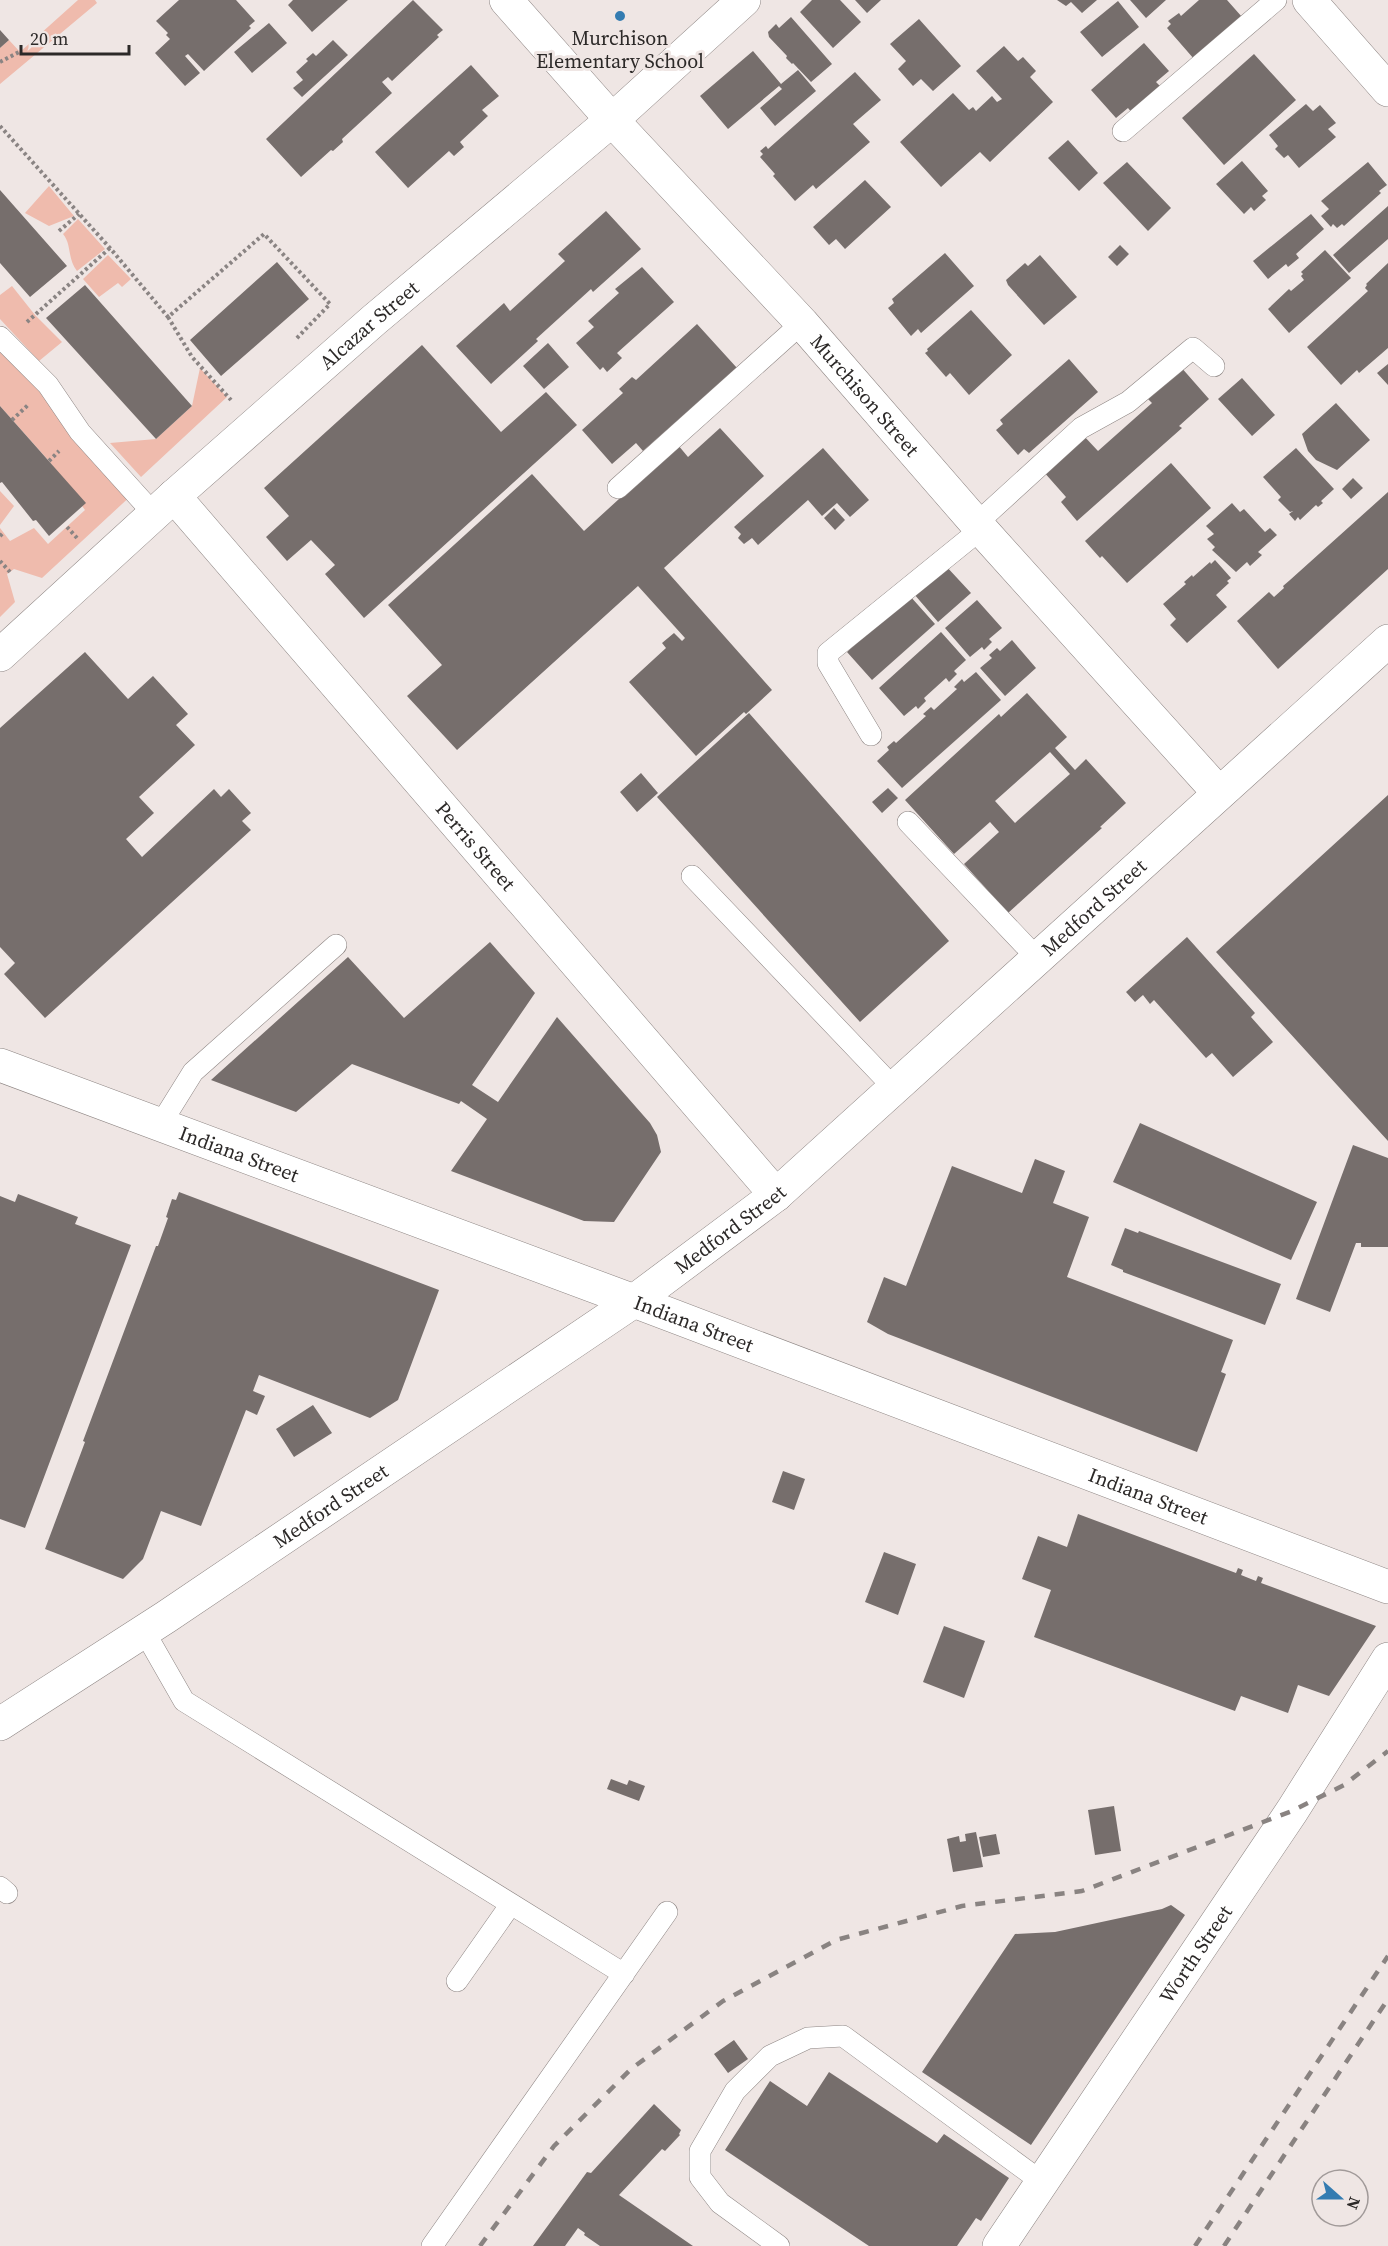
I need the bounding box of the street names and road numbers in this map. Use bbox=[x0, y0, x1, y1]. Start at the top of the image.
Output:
street label: Alcazar Street bbox=[313, 274, 425, 376]
street label: Murchison Street bbox=[804, 328, 926, 463]
street label: Perris Street bbox=[429, 795, 522, 897]
street label: Medford Street bbox=[1035, 852, 1153, 962]
street label: Indiana Street bbox=[175, 1119, 303, 1189]
street label: Medford Street bbox=[668, 1178, 793, 1280]
street label: Indiana Street bbox=[630, 1288, 758, 1359]
street label: Medford Street bbox=[268, 1457, 394, 1555]
street label: Indiana Street bbox=[1085, 1461, 1212, 1532]
street label: Worth Street bbox=[1153, 1899, 1239, 2009]

